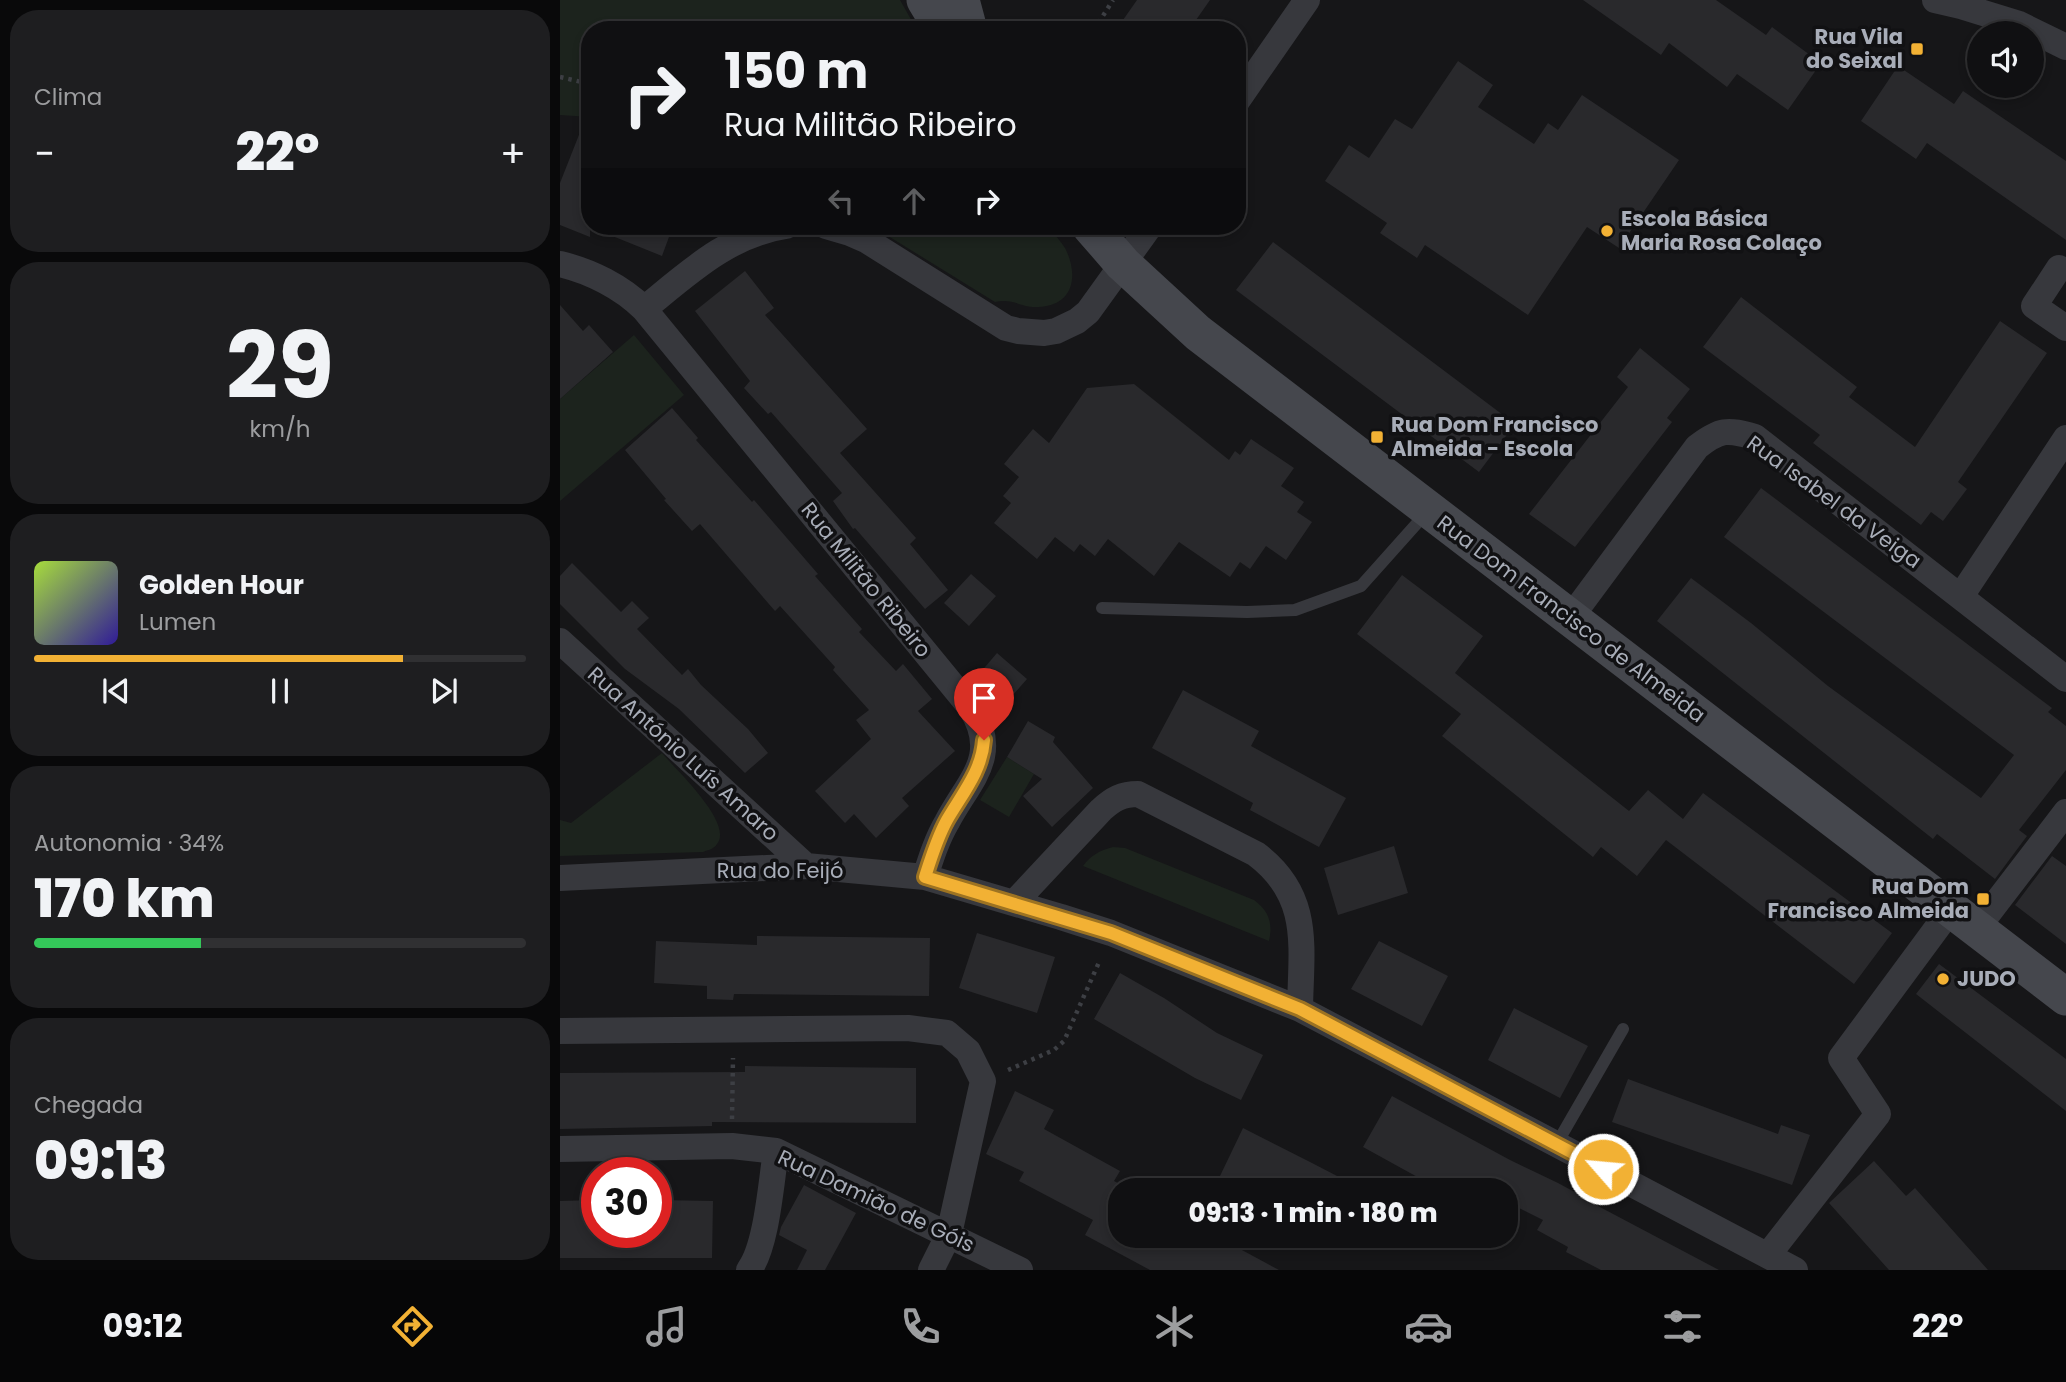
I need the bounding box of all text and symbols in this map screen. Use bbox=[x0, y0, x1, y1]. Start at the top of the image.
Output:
map controls bbox=[1967, 21, 2044, 98]
button: sound bbox=[1967, 21, 2044, 98]
place label: Rua Vila do Seixal bbox=[1806, 22, 1903, 75]
text: 150 m bbox=[724, 37, 869, 105]
marker: Rua Vila do Seixal bbox=[1909, 41, 1925, 57]
icon: right bbox=[609, 49, 700, 140]
text: Clima bbox=[34, 81, 102, 113]
text: Rua Militão Ribeiro bbox=[724, 102, 1017, 147]
text: 22° bbox=[235, 116, 320, 189]
text: − bbox=[34, 127, 55, 180]
text: + bbox=[500, 127, 526, 180]
icon: left bbox=[822, 182, 860, 220]
icon: ahead bbox=[895, 182, 933, 220]
icon: right bbox=[968, 182, 1006, 220]
place label: Escola Básica Maria Rosa Colaço bbox=[1621, 204, 1822, 257]
marker: Escola Básica Maria Rosa Colaço bbox=[1599, 223, 1615, 239]
text: 29 bbox=[226, 302, 334, 430]
place label: Rua Dom Francisco Almeida - Escola bbox=[1391, 410, 1598, 463]
text: km/h bbox=[249, 413, 311, 445]
street label: Rua Isabel da Veiga bbox=[1741, 428, 1927, 575]
marker: Rua Dom Francisco Almeida - Escola bbox=[1369, 429, 1385, 445]
street label: Rua Militão Ribeiro bbox=[795, 496, 938, 663]
street label: Rua Dom Francisco de Almeida bbox=[1431, 508, 1711, 729]
text: Golden Hour bbox=[139, 567, 304, 603]
text: Lumen bbox=[139, 606, 216, 638]
street label: Rua António Luís Amaro bbox=[582, 660, 785, 847]
pin bbox=[954, 668, 1014, 740]
icon: previous bbox=[97, 672, 135, 710]
icon: pause bbox=[261, 672, 299, 710]
icon: next bbox=[425, 672, 463, 710]
icon: arrive bbox=[965, 679, 1003, 717]
text: Autonomia · 34% bbox=[34, 827, 224, 859]
street label: Rua do Feijó bbox=[717, 856, 843, 885]
text: 170 km bbox=[34, 862, 215, 935]
place label: Rua Dom Francisco Almeida bbox=[1767, 872, 1969, 925]
marker: Rua Dom Francisco Almeida bbox=[1975, 891, 1991, 907]
place label: JUDO bbox=[1957, 964, 2016, 993]
marker: JUDO bbox=[1935, 971, 1951, 987]
text: Chegada bbox=[34, 1089, 143, 1121]
text: 09:13 bbox=[34, 1124, 167, 1197]
position arrow bbox=[1566, 1132, 1640, 1206]
street label: Rua Damião de Góis bbox=[773, 1142, 979, 1259]
speed limit sign: 30 bbox=[581, 1157, 672, 1248]
text: 09:13 · 1 min · 180 m bbox=[1189, 1195, 1437, 1231]
icon: directions bbox=[388, 1302, 437, 1351]
icon: music bbox=[642, 1302, 691, 1351]
icon: phone bbox=[896, 1302, 945, 1351]
icon: climate bbox=[1150, 1302, 1199, 1351]
icon: car bbox=[1404, 1302, 1453, 1351]
icon: filters bbox=[1658, 1302, 1707, 1351]
text: 09:12 bbox=[103, 1303, 182, 1348]
text: 22° bbox=[1912, 1303, 1963, 1348]

